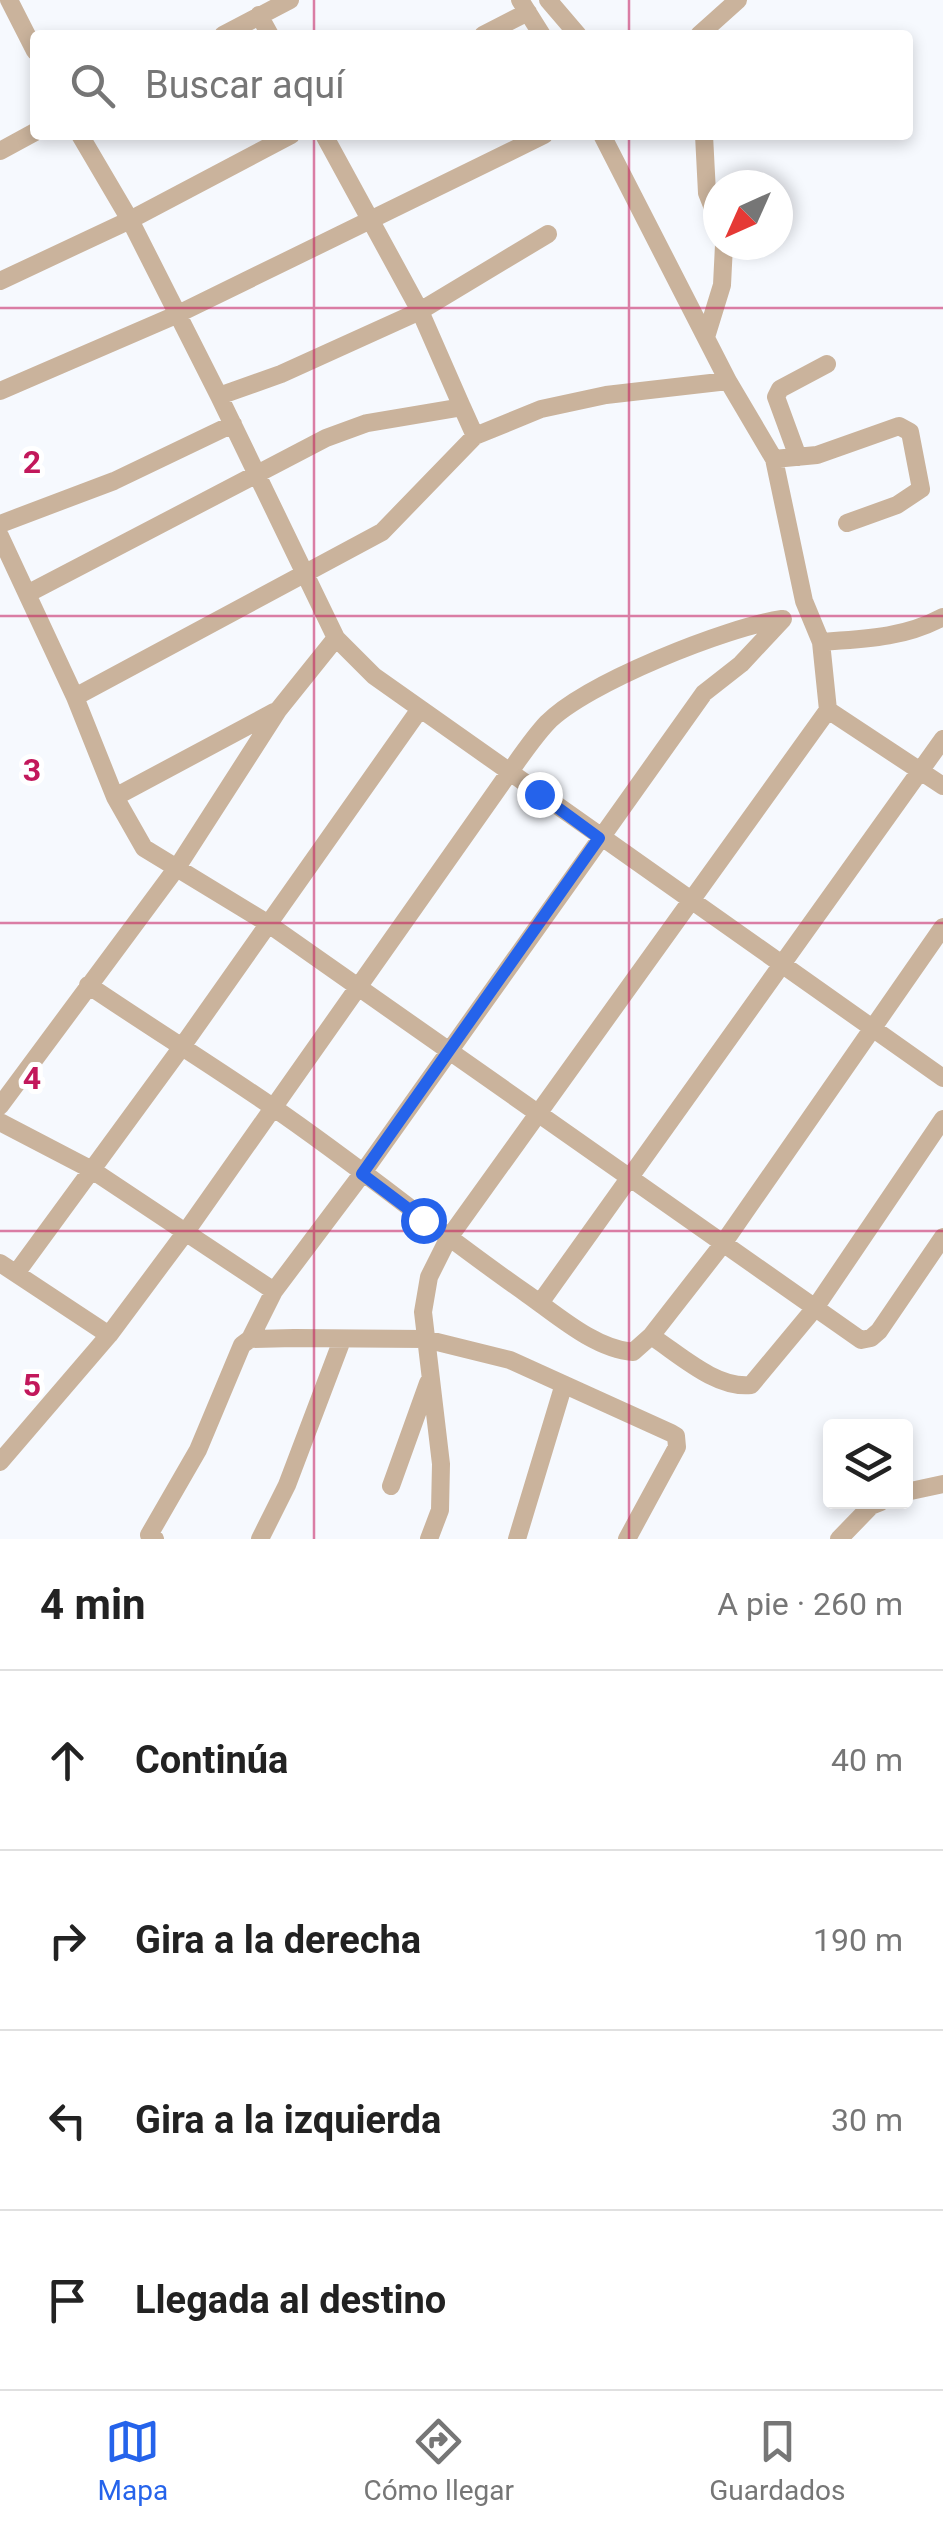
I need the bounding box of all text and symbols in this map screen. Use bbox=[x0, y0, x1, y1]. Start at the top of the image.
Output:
search box bbox=[30, 30, 913, 140]
icon: search bbox=[65, 58, 120, 113]
text: Buscar aquí bbox=[145, 63, 345, 107]
north arrow bbox=[703, 170, 793, 260]
text: 2 bbox=[23, 443, 41, 481]
text: 3 bbox=[23, 751, 41, 789]
route end bbox=[517, 772, 563, 818]
text: 4 bbox=[23, 1059, 41, 1097]
route start bbox=[401, 1198, 447, 1244]
text: 5 bbox=[23, 1366, 41, 1404]
map controls bbox=[823, 1419, 913, 1509]
button: layers bbox=[823, 1419, 913, 1509]
text: 4 min bbox=[40, 1580, 146, 1629]
text: A pie · 260 m bbox=[717, 1585, 903, 1623]
icon: ahead bbox=[40, 1733, 95, 1788]
text: Continúa bbox=[135, 1738, 288, 1782]
text: 40 m bbox=[831, 1741, 903, 1779]
icon: right bbox=[40, 1913, 95, 1968]
text: Gira a la derecha bbox=[135, 1918, 421, 1962]
text: 190 m bbox=[813, 1921, 903, 1959]
icon: left bbox=[40, 2093, 95, 2148]
text: Gira a la izquierda bbox=[135, 2098, 441, 2142]
text: 30 m bbox=[831, 2101, 903, 2139]
icon: arrive bbox=[40, 2273, 95, 2328]
text: Llegada al destino bbox=[135, 2278, 446, 2322]
tab: Mapa bbox=[98, 2414, 168, 2507]
tab: Cómo llegar bbox=[363, 2414, 514, 2507]
tab: Guardados bbox=[709, 2414, 845, 2507]

